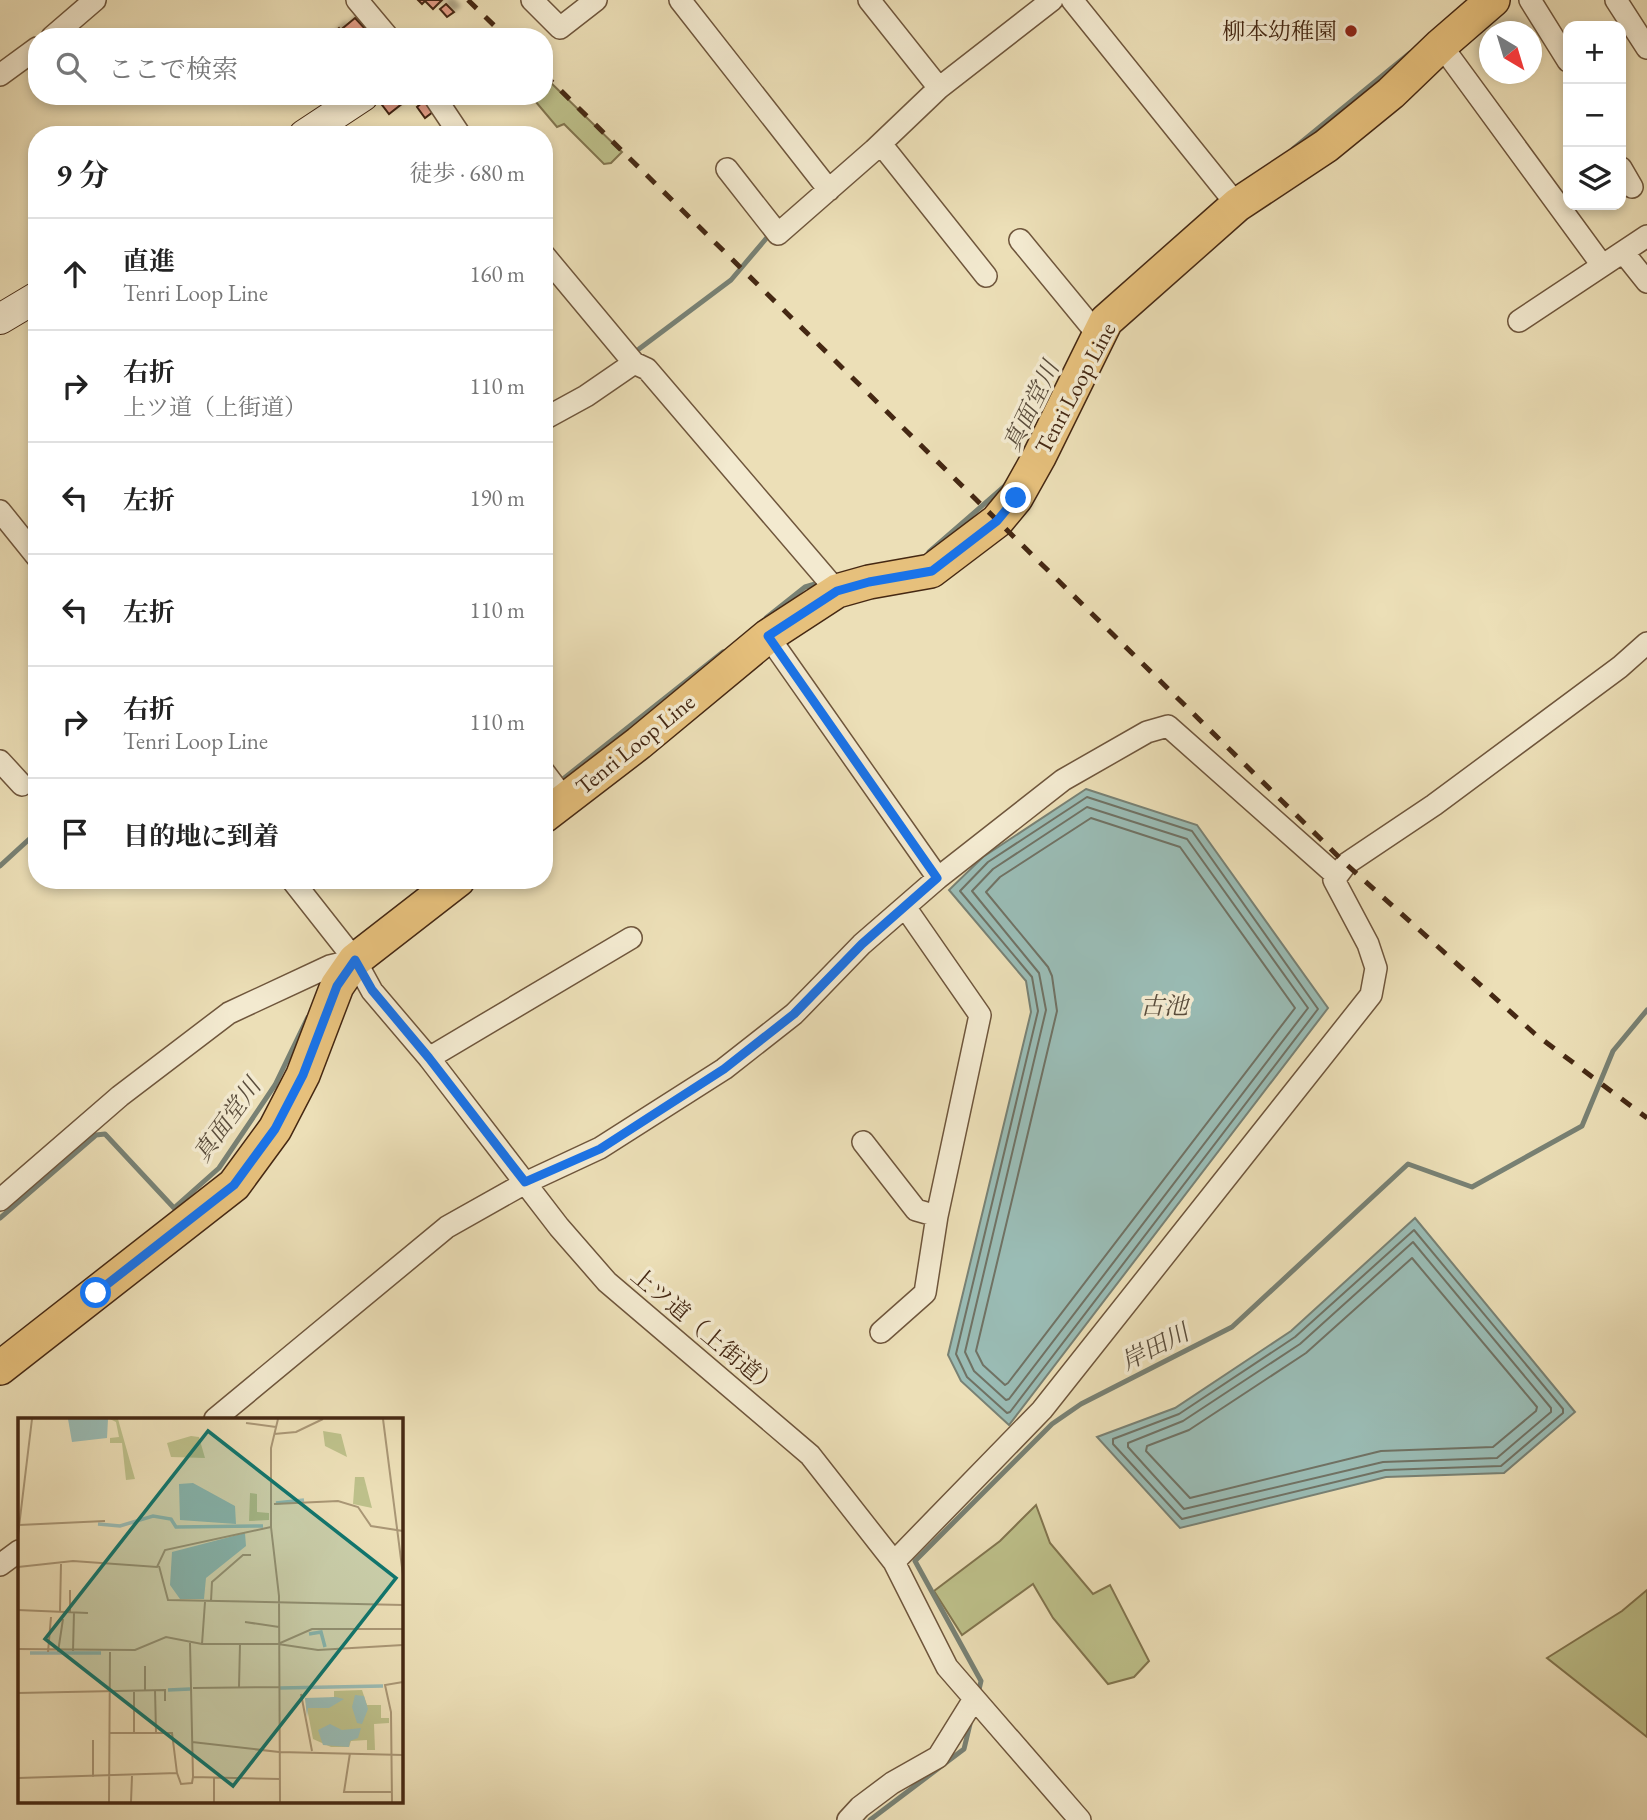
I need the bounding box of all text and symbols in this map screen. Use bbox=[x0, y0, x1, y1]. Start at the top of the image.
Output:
place label: 柳本幼稚園 bbox=[1222, 16, 1337, 46]
north arrow bbox=[1479, 21, 1542, 84]
map controls bbox=[1563, 21, 1626, 210]
button: + bbox=[1563, 21, 1626, 84]
marker: 柳本幼稚園 bbox=[1343, 23, 1359, 39]
search box bbox=[28, 28, 553, 105]
icon: search bbox=[52, 48, 90, 86]
text: ここで検索 bbox=[108, 52, 238, 86]
button: − bbox=[1563, 84, 1626, 147]
button: layers bbox=[1563, 147, 1626, 210]
text: 9 分 bbox=[56, 155, 109, 194]
text: 徒歩 · 680 m bbox=[410, 158, 525, 188]
text: 直進 bbox=[123, 244, 175, 278]
icon: ahead bbox=[56, 255, 94, 293]
text: 160 m bbox=[469, 259, 525, 289]
text: Tenri Loop Line bbox=[123, 278, 268, 308]
street label: Tenri Loop Line bbox=[1028, 317, 1122, 459]
water label: 真面堂川 bbox=[996, 353, 1067, 456]
text: 右折 bbox=[123, 355, 175, 389]
icon: right bbox=[56, 367, 94, 405]
text: 110 m bbox=[469, 371, 525, 401]
text: 上ツ道（上街道） bbox=[123, 392, 307, 422]
icon: left bbox=[56, 479, 94, 517]
route end bbox=[1000, 482, 1031, 513]
text: 左折 bbox=[123, 483, 175, 517]
text: 190 m bbox=[469, 483, 525, 513]
icon: left bbox=[56, 591, 94, 629]
text: 左折 bbox=[123, 595, 175, 629]
text: 110 m bbox=[469, 595, 525, 625]
street label: Tenri Loop Line bbox=[569, 687, 701, 801]
text: 右折 bbox=[123, 692, 175, 726]
icon: right bbox=[56, 703, 94, 741]
text: 110 m bbox=[469, 707, 525, 737]
text: Tenri Loop Line bbox=[123, 726, 268, 756]
icon: arrive bbox=[56, 815, 94, 853]
text: 目的地に到着 bbox=[123, 819, 279, 853]
water label: 古池 bbox=[1140, 990, 1191, 1021]
water label: 真面堂川 bbox=[186, 1069, 269, 1168]
street label: 上ツ道（上街道） bbox=[625, 1260, 785, 1402]
route start bbox=[80, 1277, 111, 1308]
water label: 岸田川 bbox=[1116, 1315, 1197, 1377]
inset map bbox=[18, 1418, 402, 1802]

